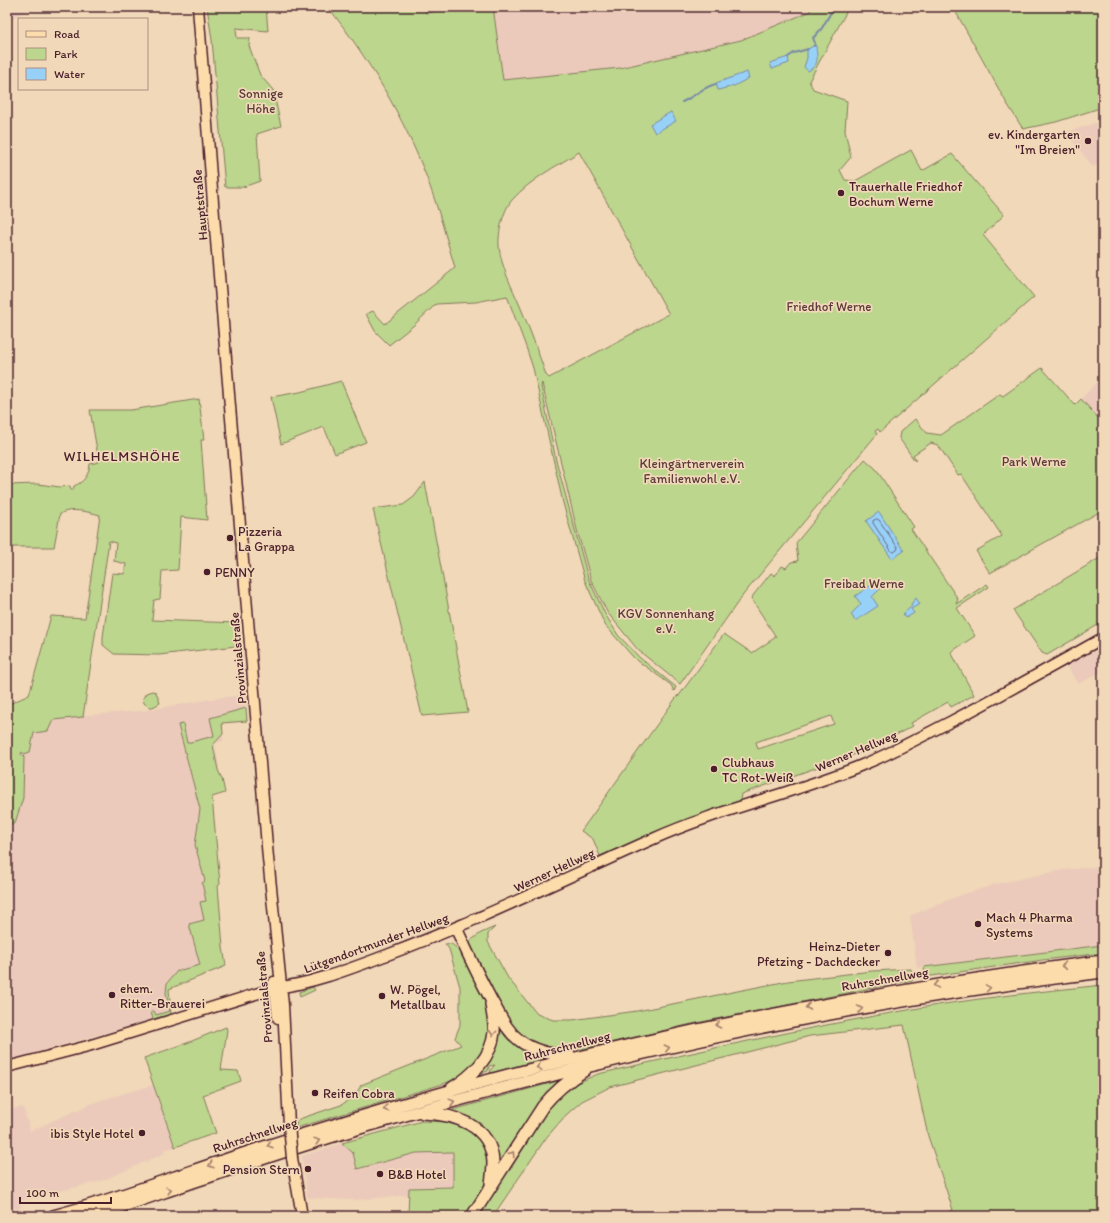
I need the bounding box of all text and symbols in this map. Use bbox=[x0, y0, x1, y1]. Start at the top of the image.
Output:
legend bbox=[18, 18, 148, 90]
text: Road bbox=[54, 27, 80, 41]
text: Park bbox=[54, 47, 78, 61]
text: Water bbox=[54, 67, 85, 81]
park label: Sonnige Höhe bbox=[239, 86, 283, 116]
place label: ev. Kindergarten "Im Breien" bbox=[988, 127, 1080, 157]
marker: ev. Kindergarten "Im Breien" bbox=[1083, 136, 1093, 146]
street label: Hauptstraße bbox=[189, 169, 211, 241]
place label: Trauerhalle Friedhof Bochum Werne bbox=[849, 179, 962, 209]
marker: Trauerhalle Friedhof Bochum Werne bbox=[836, 188, 846, 198]
park label: Friedhof Werne bbox=[787, 299, 871, 314]
district label: WILHELMSHÖHE bbox=[64, 448, 180, 465]
park label: Park Werne bbox=[1002, 454, 1066, 469]
park label: Kleingärtnerverein Familienwohl e.V. bbox=[640, 456, 745, 486]
place label: Pizzeria La Grappa bbox=[238, 524, 295, 554]
marker: Pizzeria La Grappa bbox=[225, 533, 235, 543]
place label: PENNY bbox=[215, 565, 255, 580]
marker: PENNY bbox=[202, 567, 212, 577]
park label: Freibad Werne bbox=[824, 576, 904, 591]
park label: KGV Sonnenhang e.V. bbox=[618, 606, 715, 636]
street label: Provinzialstraße bbox=[227, 612, 249, 704]
street label: Werner Hellweg bbox=[813, 727, 900, 775]
place label: Clubhaus TC Rot-Weiß bbox=[722, 755, 794, 785]
marker: Clubhaus TC Rot-Weiß bbox=[709, 764, 719, 774]
street label: Werner Hellweg bbox=[511, 845, 597, 895]
street label: Lütgendortmunder Hellweg bbox=[302, 910, 451, 976]
place label: Mach 4 Pharma Systems bbox=[986, 910, 1073, 940]
marker: Mach 4 Pharma Systems bbox=[973, 919, 983, 929]
place label: Heinz-Dieter Pfetzing - Dachdecker bbox=[757, 939, 881, 969]
marker: Heinz-Dieter Pfetzing - Dachdecker bbox=[883, 948, 893, 958]
street label: Provinzialstraße bbox=[253, 951, 275, 1043]
one-way arrow bbox=[1061, 961, 1067, 970]
street label: Ruhrschnellweg bbox=[840, 964, 930, 994]
one-way arrow bbox=[933, 980, 939, 989]
place label: ehem. Ritter-Brauerei bbox=[120, 981, 205, 1011]
place label: W. Pögel, Metallbau bbox=[390, 982, 446, 1012]
one-way arrow bbox=[985, 984, 991, 993]
marker: ehem. Ritter-Brauerei bbox=[107, 990, 117, 1000]
marker: W. Pögel, Metallbau bbox=[377, 991, 387, 1001]
one-way arrow bbox=[805, 1003, 811, 1011]
one-way arrow bbox=[857, 1005, 863, 1014]
one-way arrow bbox=[715, 1021, 722, 1029]
street label: Ruhrschnellweg bbox=[522, 1028, 612, 1064]
one-way arrow bbox=[489, 1030, 498, 1036]
one-way arrow bbox=[664, 1044, 670, 1052]
one-way arrow bbox=[536, 1063, 542, 1071]
place label: Reifen Cobra bbox=[323, 1086, 395, 1101]
marker: Reifen Cobra bbox=[310, 1088, 320, 1098]
one-way arrow bbox=[448, 1098, 455, 1106]
one-way arrow bbox=[382, 1104, 389, 1113]
street label: Ruhrschnellweg bbox=[211, 1114, 300, 1156]
place label: ibis Style Hotel bbox=[50, 1126, 134, 1141]
marker: ibis Style Hotel bbox=[137, 1128, 147, 1138]
one-way arrow bbox=[313, 1137, 320, 1146]
one-way arrow bbox=[267, 1140, 274, 1149]
one-way arrow bbox=[507, 1151, 515, 1158]
one-way arrow bbox=[207, 1160, 214, 1169]
place label: Pension Stern bbox=[223, 1162, 301, 1177]
marker: Pension Stern bbox=[303, 1164, 313, 1174]
place label: B&B Hotel bbox=[388, 1167, 447, 1182]
marker: B&B Hotel bbox=[375, 1169, 385, 1179]
scale bar bbox=[20, 1179, 111, 1205]
text: 100 m bbox=[26, 1186, 59, 1200]
one-way arrow bbox=[165, 1187, 172, 1195]

